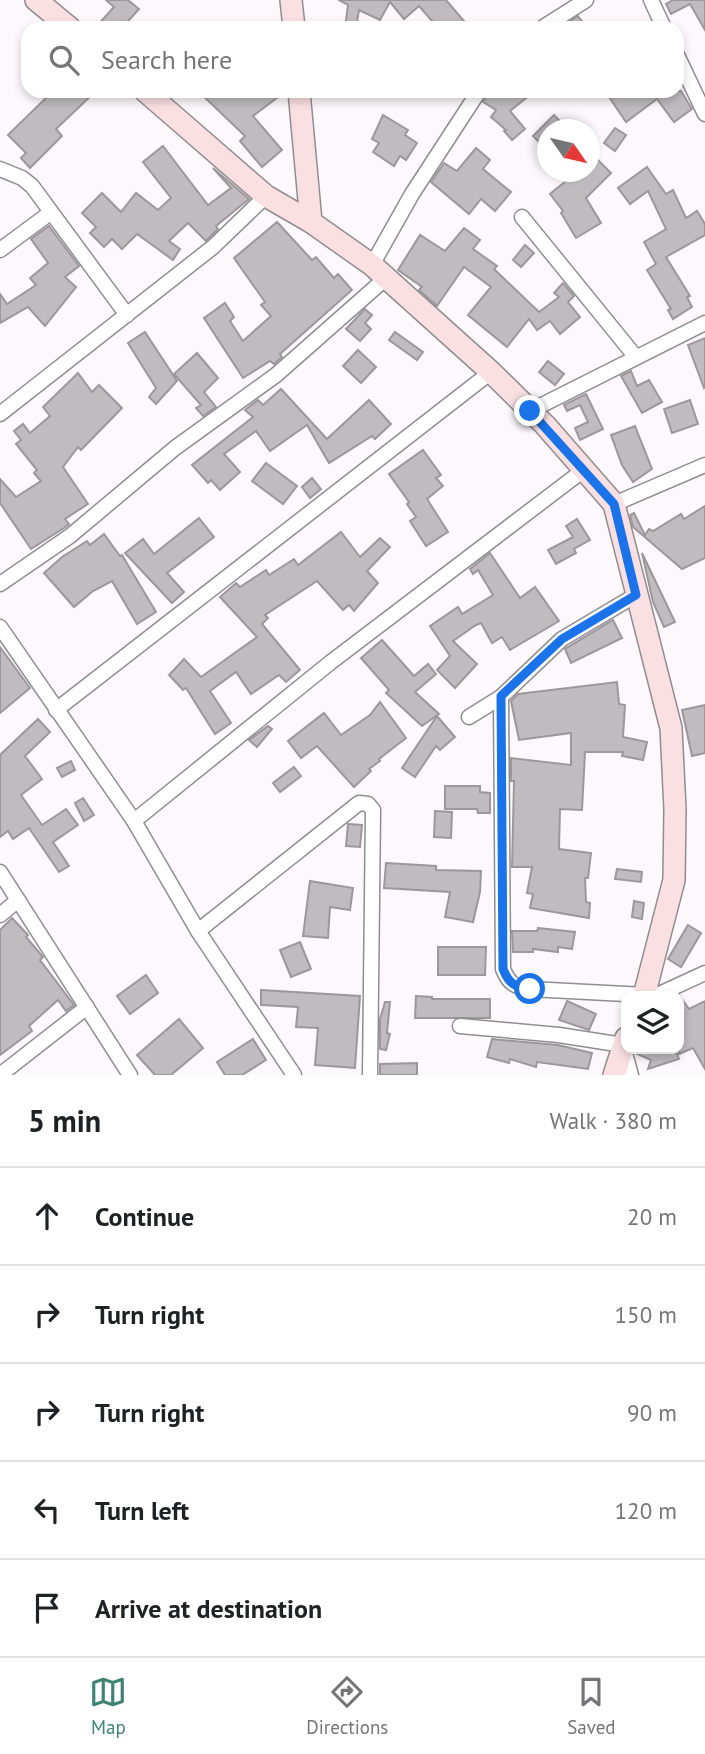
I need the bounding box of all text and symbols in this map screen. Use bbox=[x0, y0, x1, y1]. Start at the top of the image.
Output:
search box bbox=[21, 21, 684, 98]
icon: search bbox=[45, 41, 83, 79]
text: Search here bbox=[101, 43, 232, 76]
north arrow bbox=[537, 119, 600, 182]
route end bbox=[514, 395, 545, 426]
route start bbox=[514, 973, 545, 1004]
map controls bbox=[621, 991, 684, 1054]
button: layers bbox=[621, 991, 684, 1054]
text: 5 min bbox=[28, 1101, 101, 1140]
text: Walk · 380 m bbox=[550, 1106, 677, 1135]
icon: ahead bbox=[28, 1197, 66, 1235]
text: Continue bbox=[95, 1200, 194, 1233]
text: 20 m bbox=[627, 1202, 677, 1231]
icon: right bbox=[28, 1295, 66, 1333]
text: Turn right bbox=[95, 1298, 204, 1331]
text: 150 m bbox=[615, 1300, 677, 1329]
icon: right bbox=[28, 1393, 66, 1431]
text: Turn right bbox=[95, 1396, 204, 1429]
text: 90 m bbox=[627, 1398, 677, 1427]
icon: left bbox=[28, 1491, 66, 1529]
text: Turn left bbox=[95, 1494, 189, 1527]
text: 120 m bbox=[615, 1496, 677, 1525]
icon: arrive bbox=[28, 1589, 66, 1627]
text: Arrive at destination bbox=[95, 1592, 322, 1625]
tab: Map bbox=[89, 1673, 127, 1739]
tab: Directions bbox=[306, 1673, 388, 1739]
tab: Saved bbox=[567, 1673, 616, 1739]

